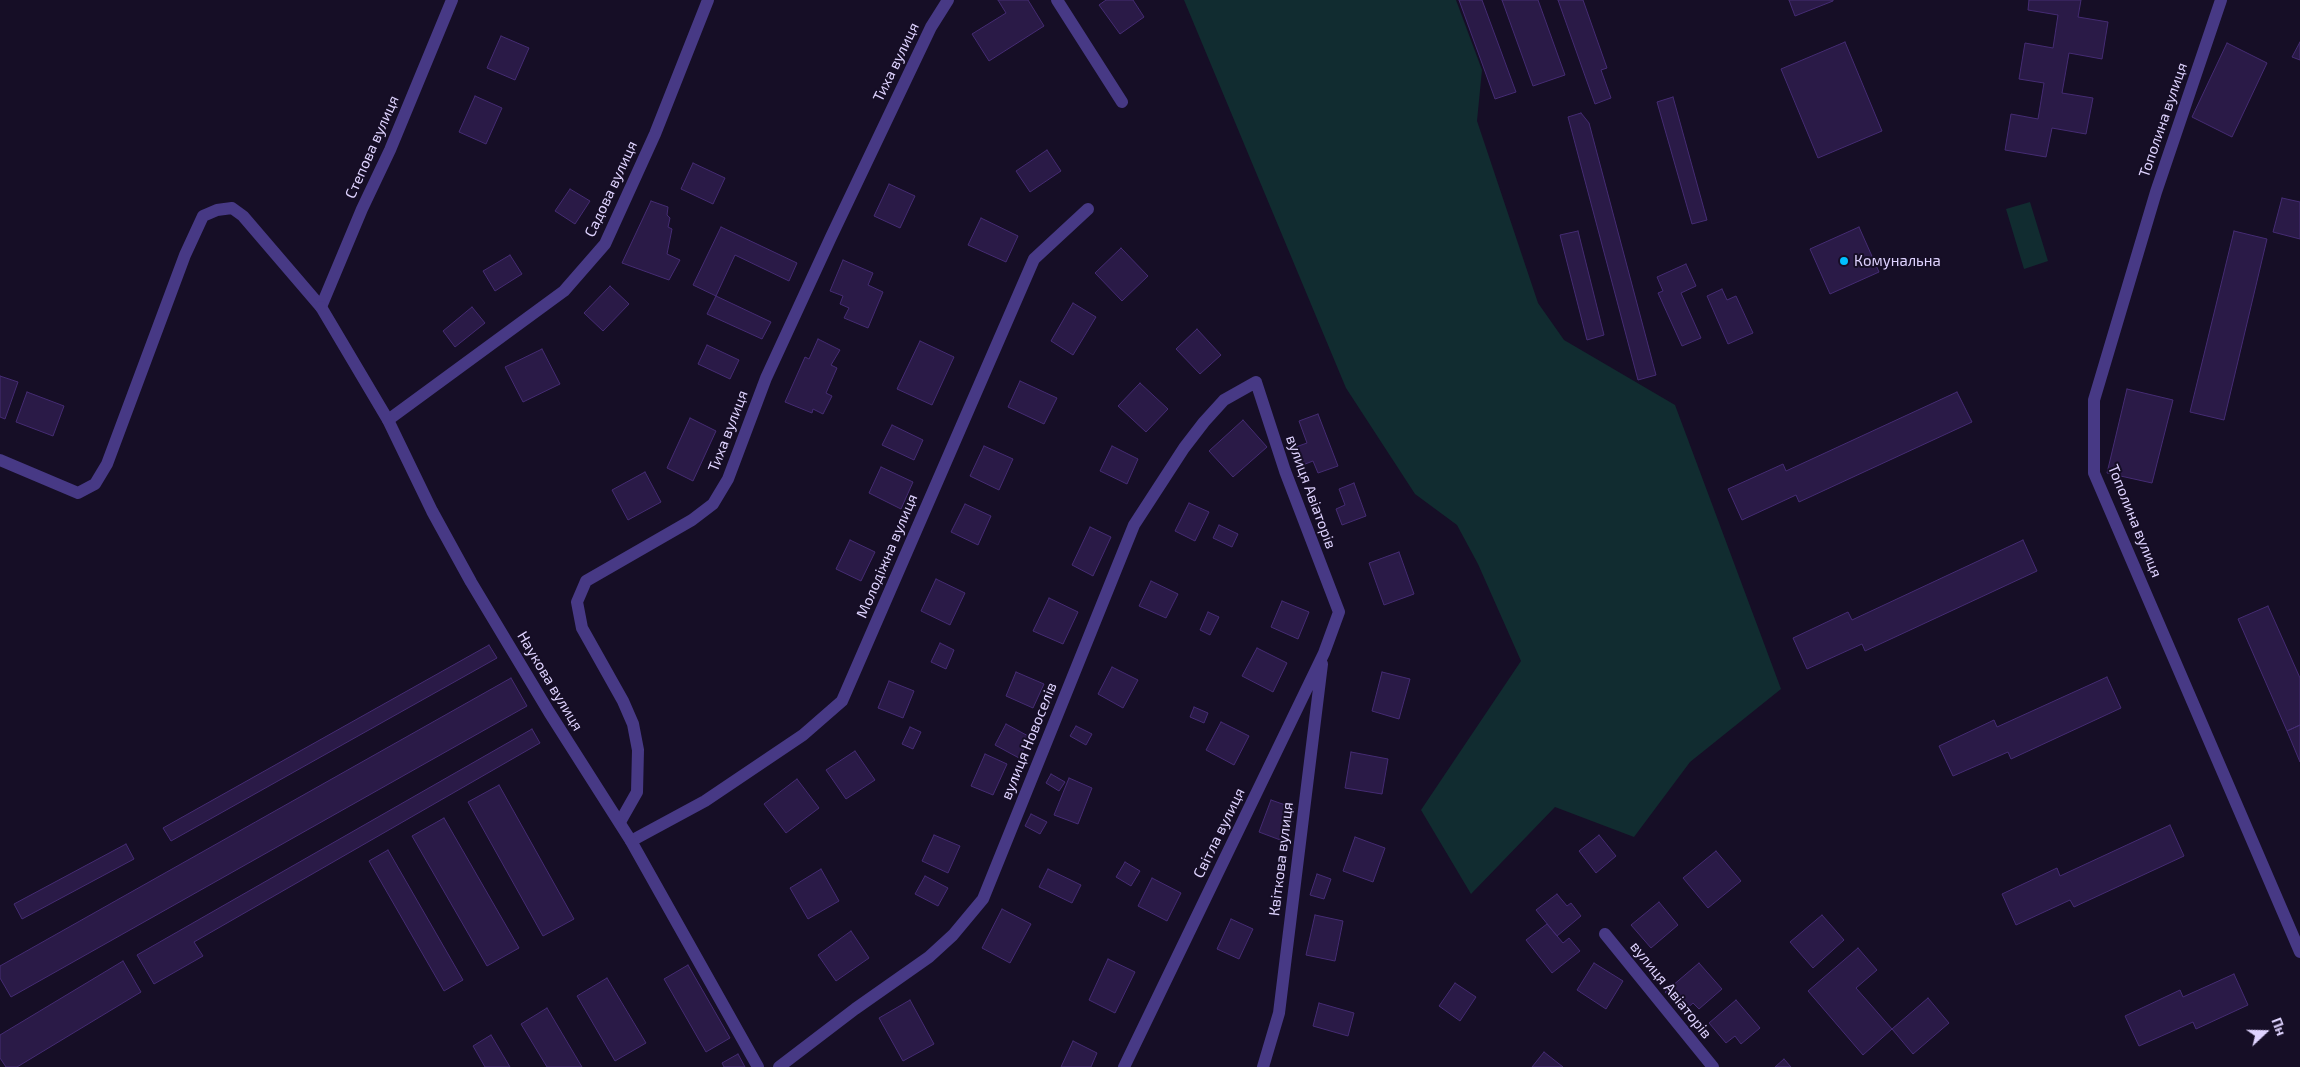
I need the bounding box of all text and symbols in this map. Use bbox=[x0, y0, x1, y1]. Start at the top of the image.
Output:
street label: Тиха вулиця bbox=[869, 19, 923, 105]
street label: Тополина вулиця bbox=[2135, 60, 2191, 180]
street label: Степова вулиця bbox=[341, 93, 403, 201]
street label: Садова вулиця bbox=[581, 138, 641, 240]
place label: Комунальна bbox=[1854, 252, 1941, 270]
marker: Комунальна bbox=[1838, 255, 1850, 267]
street label: Тиха вулиця bbox=[704, 388, 752, 474]
street label: вулиця Авіаторів bbox=[1282, 433, 1340, 551]
street label: Тополина вулиця bbox=[2104, 462, 2166, 580]
street label: Молодіжна вулиця bbox=[853, 491, 921, 621]
street label: Наукова вулиця bbox=[513, 628, 587, 734]
street label: вулиця Новоселів bbox=[997, 680, 1061, 802]
street label: Світла вулиця bbox=[1189, 785, 1249, 881]
street label: Квіткова вулиця bbox=[1265, 801, 1297, 917]
street label: вулиця Авіаторів bbox=[1626, 938, 1716, 1042]
north arrow bbox=[2240, 1007, 2290, 1057]
text: Пн bbox=[2268, 1015, 2291, 1038]

